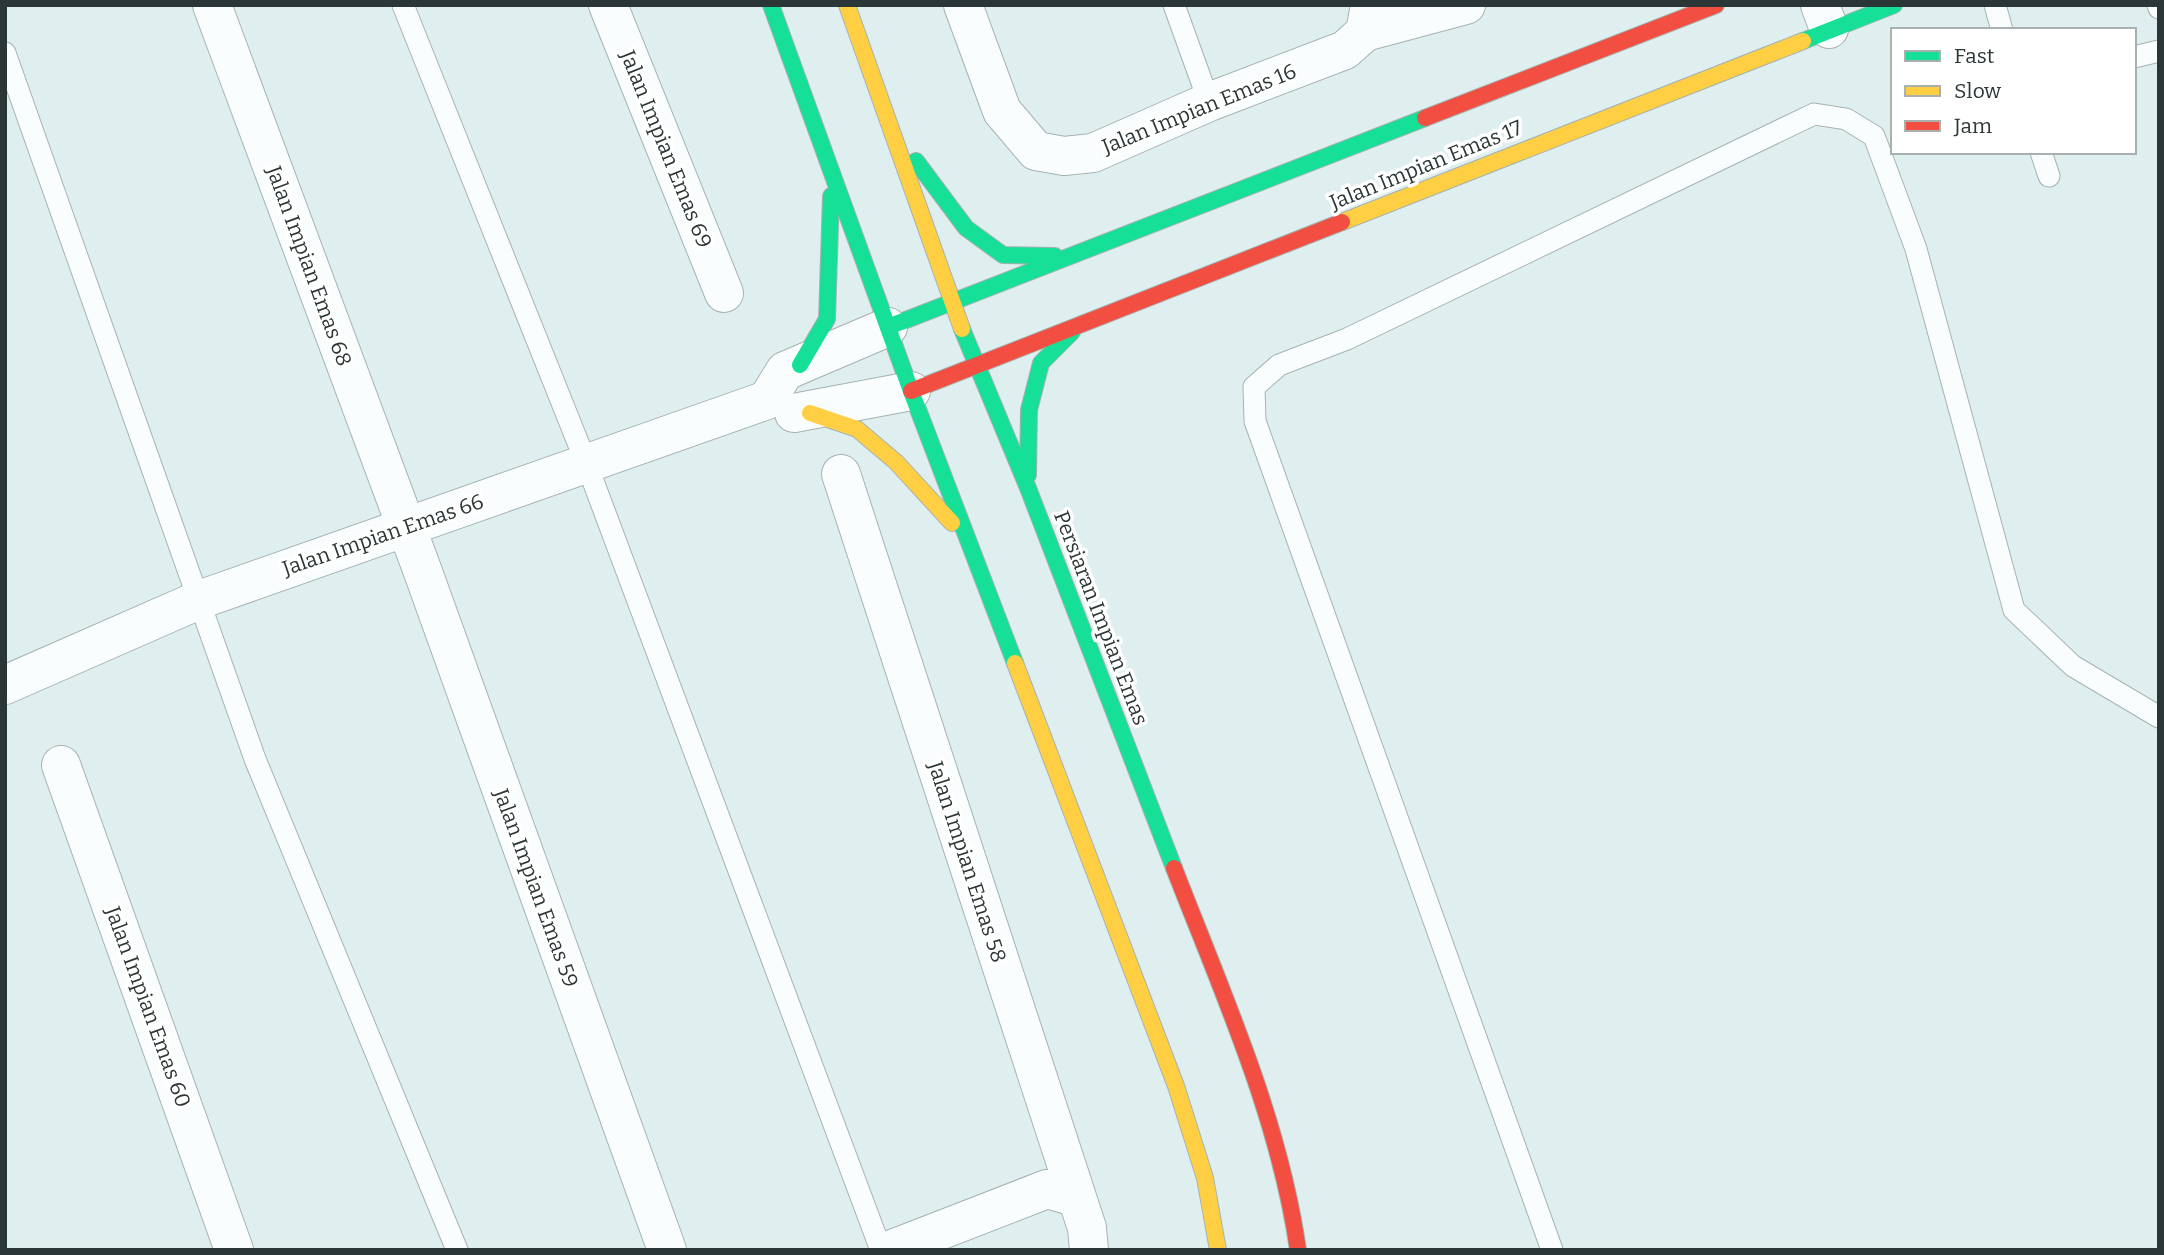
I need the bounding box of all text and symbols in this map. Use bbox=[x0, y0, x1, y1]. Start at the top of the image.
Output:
legend bbox=[1891, 28, 2136, 154]
text: Fast bbox=[1954, 43, 1995, 69]
street label: Jalan Impian Emas 69 bbox=[614, 45, 718, 252]
street label: Jalan Impian Emas 16 bbox=[1097, 58, 1300, 160]
text: Slow bbox=[1954, 78, 2001, 104]
text: Jam bbox=[1953, 113, 1992, 139]
street label: Jalan Impian Emas 17 bbox=[1325, 114, 1526, 216]
street label: Jalan Impian Emas 68 bbox=[260, 161, 357, 370]
street label: Jalan Impian Emas 66 bbox=[278, 488, 487, 582]
street label: Persiaran Impian Emas bbox=[1048, 507, 1154, 729]
street label: Jalan Impian Emas 58 bbox=[922, 757, 1012, 966]
street label: Jalan Impian Emas 59 bbox=[488, 784, 584, 991]
street label: Jalan Impian Emas 60 bbox=[99, 902, 196, 1111]

